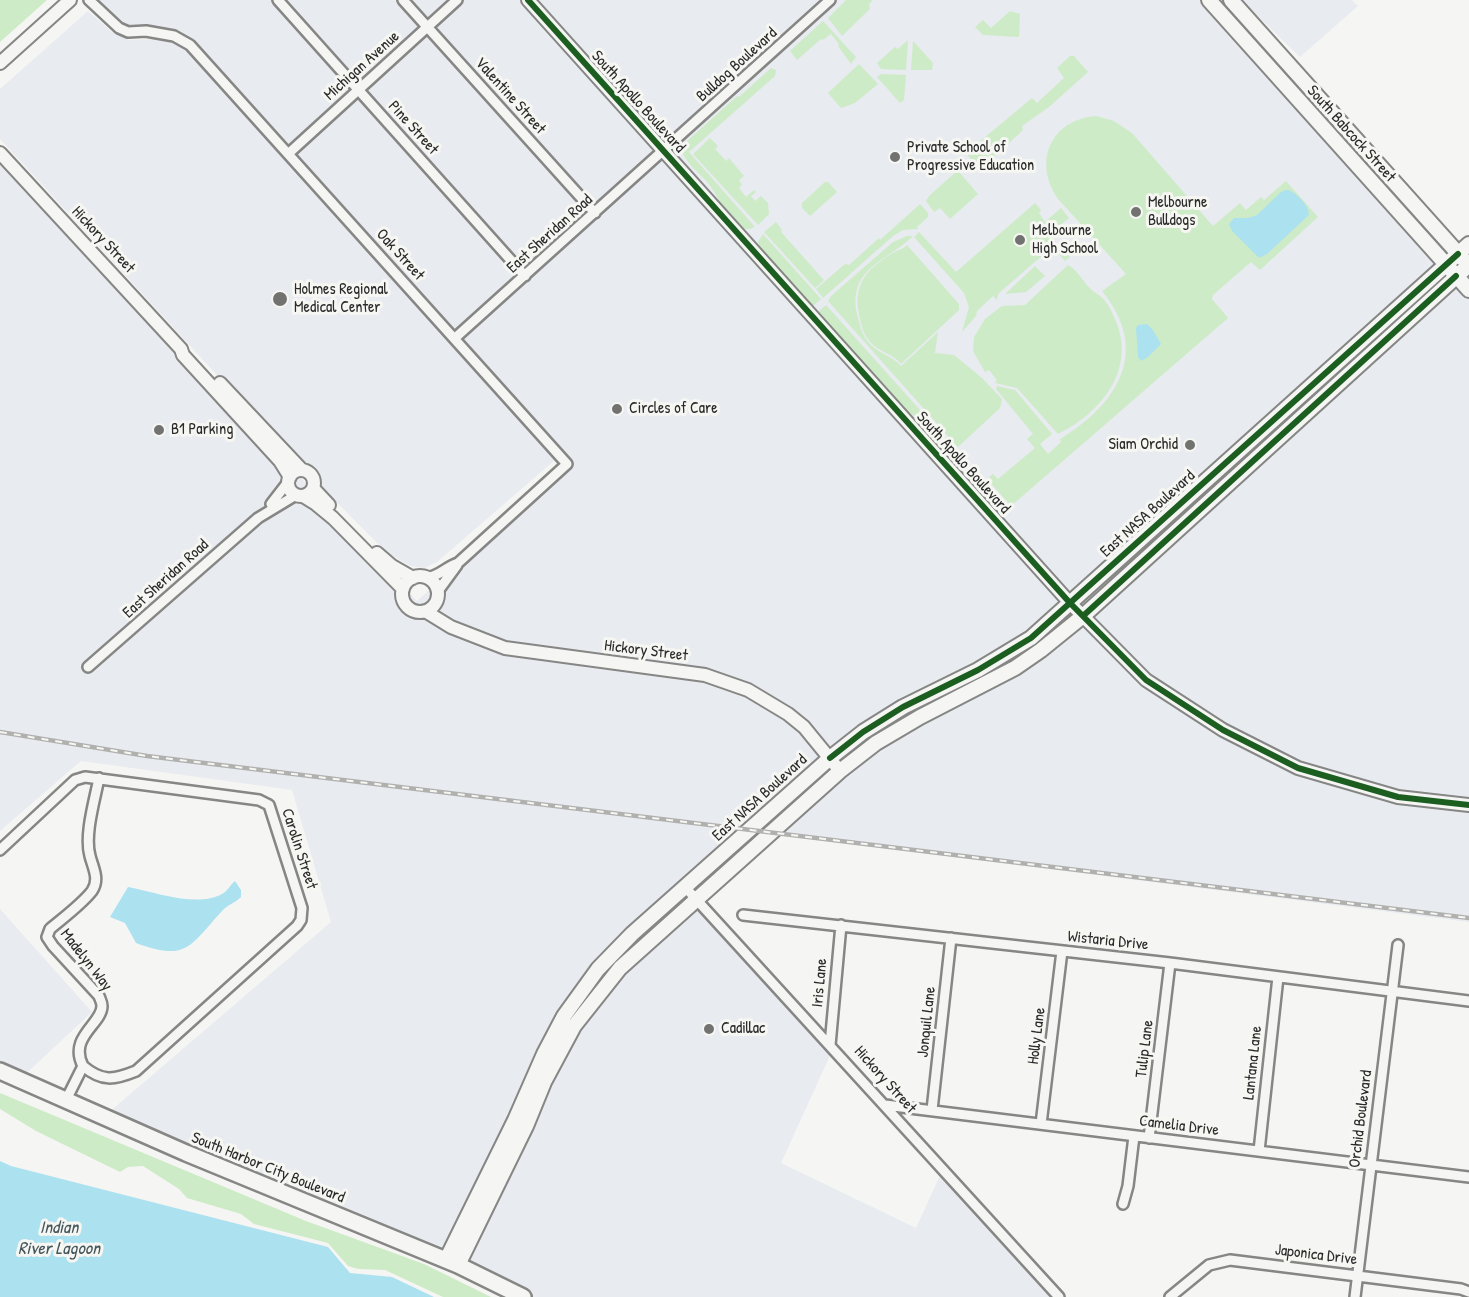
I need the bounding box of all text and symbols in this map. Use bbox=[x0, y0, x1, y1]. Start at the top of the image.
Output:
street label: Bulldog Boulevard bbox=[693, 24, 781, 106]
street label: Michigan Avenue bbox=[320, 27, 404, 105]
street label: South Apollo Boulevard bbox=[587, 47, 689, 157]
street label: Valentine Street bbox=[471, 54, 549, 138]
street label: South Babcock Street bbox=[1303, 82, 1399, 186]
street label: Pine Street bbox=[384, 97, 442, 159]
place label: Private School of Progressive Education bbox=[907, 138, 1034, 176]
marker: Private School of Progressive Education bbox=[888, 150, 902, 164]
street label: East Sheridan Road bbox=[503, 191, 597, 277]
place label: Melbourne Bulldogs bbox=[1148, 193, 1207, 231]
street label: Hickory Street bbox=[67, 203, 139, 277]
marker: Melbourne Bulldogs bbox=[1129, 205, 1143, 219]
place label: Melbourne High School bbox=[1032, 221, 1098, 259]
street label: Oak Street bbox=[372, 225, 428, 285]
marker: Melbourne High School bbox=[1013, 233, 1027, 247]
place label: Holmes Regional Medical Center bbox=[294, 280, 388, 318]
marker: Holmes Regional Medical Center bbox=[271, 290, 289, 308]
place label: Circles of Care bbox=[629, 399, 718, 419]
marker: Circles of Care bbox=[610, 402, 624, 416]
street label: South Apollo Boulevard bbox=[912, 408, 1014, 518]
place label: B1 Parking bbox=[171, 420, 233, 440]
marker: B1 Parking bbox=[152, 423, 166, 437]
place label: Siam Orchid bbox=[1108, 435, 1178, 455]
marker: Siam Orchid bbox=[1183, 438, 1197, 452]
street label: East NASA Boulevard bbox=[1097, 467, 1199, 561]
street label: East Sheridan Road bbox=[119, 536, 213, 622]
street label: Hickory Street bbox=[603, 636, 689, 666]
street label: East NASA Boulevard bbox=[709, 751, 811, 845]
street label: Carolin Street bbox=[277, 806, 321, 892]
street label: Madelyn Way bbox=[56, 925, 116, 995]
street label: Wistaria Drive bbox=[1067, 927, 1149, 955]
street label: Iris Lane bbox=[808, 958, 832, 1008]
street label: Jonquil Lane bbox=[914, 986, 940, 1058]
street label: Holly Lane bbox=[1024, 1006, 1050, 1066]
place label: Cadillac bbox=[721, 1019, 765, 1039]
street label: Tulip Lane bbox=[1132, 1019, 1158, 1079]
marker: Cadillac bbox=[702, 1022, 716, 1036]
street label: Lantana Lane bbox=[1240, 1025, 1266, 1101]
street label: Hickory Street bbox=[850, 1042, 920, 1118]
street label: Orchid Boulevard bbox=[1345, 1069, 1377, 1169]
street label: Camelia Drive bbox=[1138, 1112, 1220, 1140]
street label: South Harbor City Boulevard bbox=[188, 1128, 348, 1208]
water label: Indian River Lagoon bbox=[18, 1217, 100, 1260]
street label: Japonica Drive bbox=[1274, 1240, 1358, 1270]

